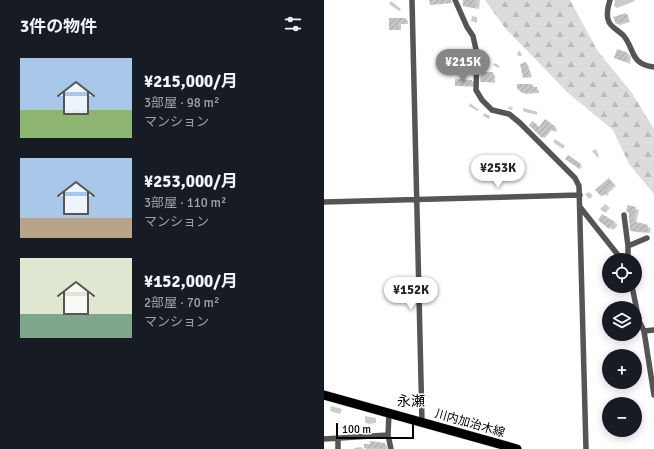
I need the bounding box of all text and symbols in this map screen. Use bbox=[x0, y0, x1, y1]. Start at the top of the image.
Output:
icon: filters bbox=[282, 13, 304, 35]
text: 3件の物件 bbox=[20, 16, 97, 37]
pin: ¥215K bbox=[435, 49, 491, 83]
text: ¥215K bbox=[445, 54, 481, 70]
text: ¥215,000/月 bbox=[144, 71, 238, 92]
icon: home bbox=[52, 74, 100, 122]
text: 3部屋 · 98 m² bbox=[144, 95, 219, 111]
text: マンション bbox=[144, 114, 209, 130]
pin: ¥253K bbox=[470, 155, 526, 189]
text: ¥253K bbox=[480, 160, 516, 176]
text: ¥253,000/月 bbox=[144, 171, 238, 192]
icon: home bbox=[52, 174, 100, 222]
text: 3部屋 · 110 m² bbox=[144, 195, 226, 211]
text: マンション bbox=[144, 214, 209, 230]
map controls bbox=[602, 253, 642, 437]
button: locate bbox=[602, 253, 642, 293]
text: ¥152,000/月 bbox=[144, 271, 238, 292]
icon: home bbox=[52, 274, 100, 322]
pin: ¥152K bbox=[383, 277, 439, 311]
text: ¥152K bbox=[393, 282, 429, 298]
text: 2部屋 · 70 m² bbox=[144, 295, 219, 311]
button: layers bbox=[602, 301, 642, 341]
text: マンション bbox=[144, 314, 209, 330]
button: + bbox=[602, 349, 642, 389]
district label: 永瀬 bbox=[397, 393, 425, 410]
button: − bbox=[602, 397, 642, 437]
street label: 川内加治木線 bbox=[433, 406, 507, 441]
scale bar bbox=[336, 421, 414, 440]
text: 100 m bbox=[342, 423, 371, 436]

